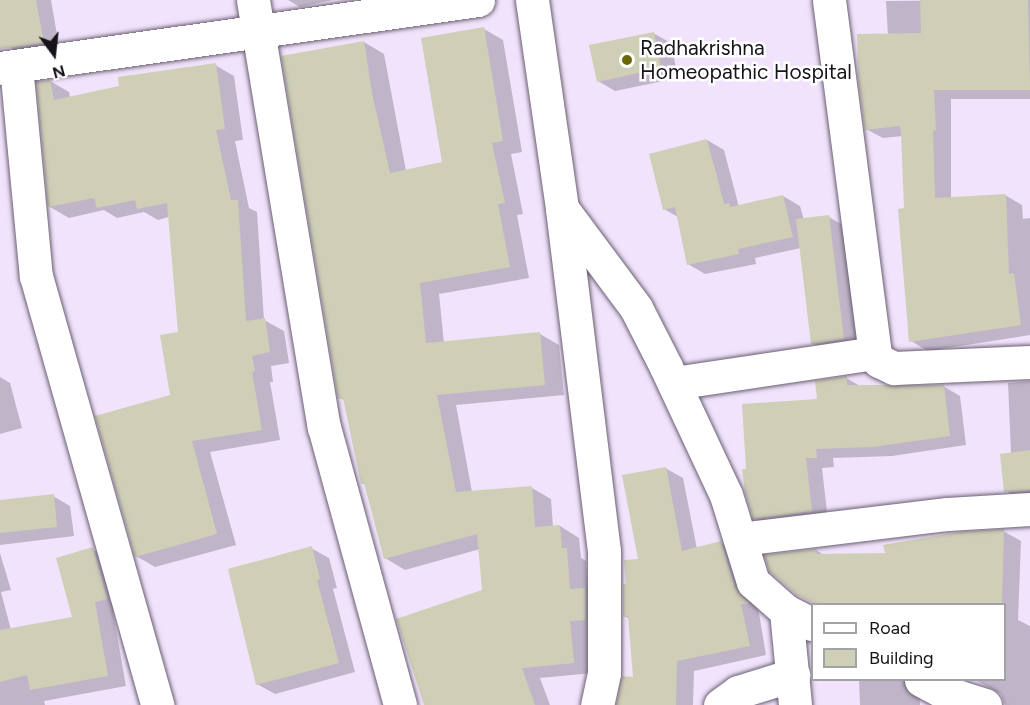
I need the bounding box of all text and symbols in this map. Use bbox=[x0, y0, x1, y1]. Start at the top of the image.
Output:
north arrow bbox=[24, 24, 84, 84]
place label: Radhakrishna Homeopathic Hospital bbox=[640, 35, 852, 85]
marker: Radhakrishna Homeopathic Hospital bbox=[618, 51, 636, 69]
text: N bbox=[50, 61, 67, 83]
legend bbox=[811, 603, 1006, 681]
text: Road bbox=[869, 617, 910, 639]
text: Building bbox=[869, 647, 934, 669]

